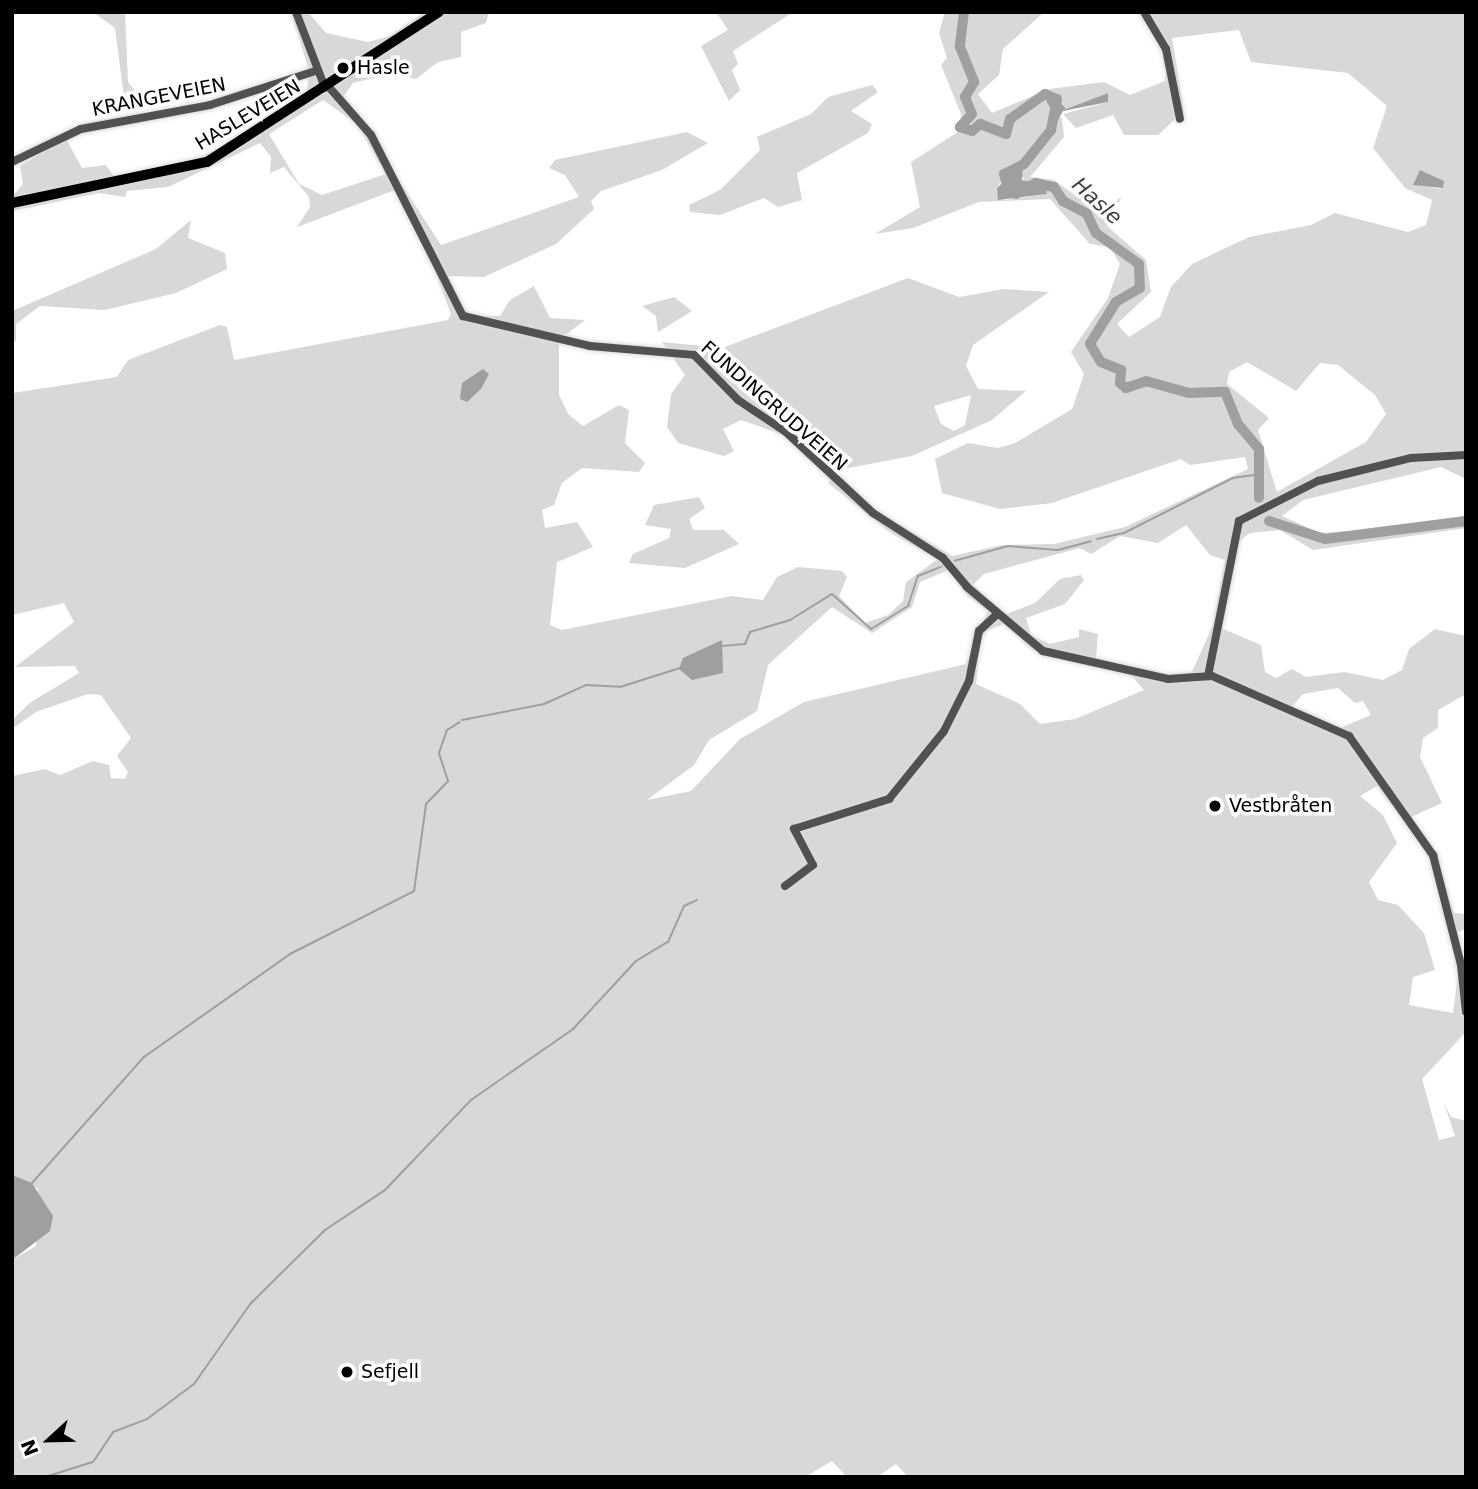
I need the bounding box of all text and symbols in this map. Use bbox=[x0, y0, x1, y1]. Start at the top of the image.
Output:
place label: Hasle bbox=[357, 57, 410, 79]
marker: Hasle bbox=[335, 60, 351, 76]
street label: KRANGEVEIEN bbox=[90, 73, 228, 121]
street label: HASLEVEIEN bbox=[191, 75, 305, 155]
water label: Hasle bbox=[1067, 172, 1127, 230]
street label: FUNDINGRUDVEIEN bbox=[696, 336, 852, 476]
place label: Vestbråten bbox=[1229, 795, 1332, 817]
marker: Vestbråten bbox=[1207, 798, 1223, 814]
place label: Sefjell bbox=[361, 1361, 419, 1383]
marker: Sefjell bbox=[339, 1364, 355, 1380]
north arrow bbox=[14, 1405, 84, 1475]
text: N bbox=[16, 1436, 43, 1459]

